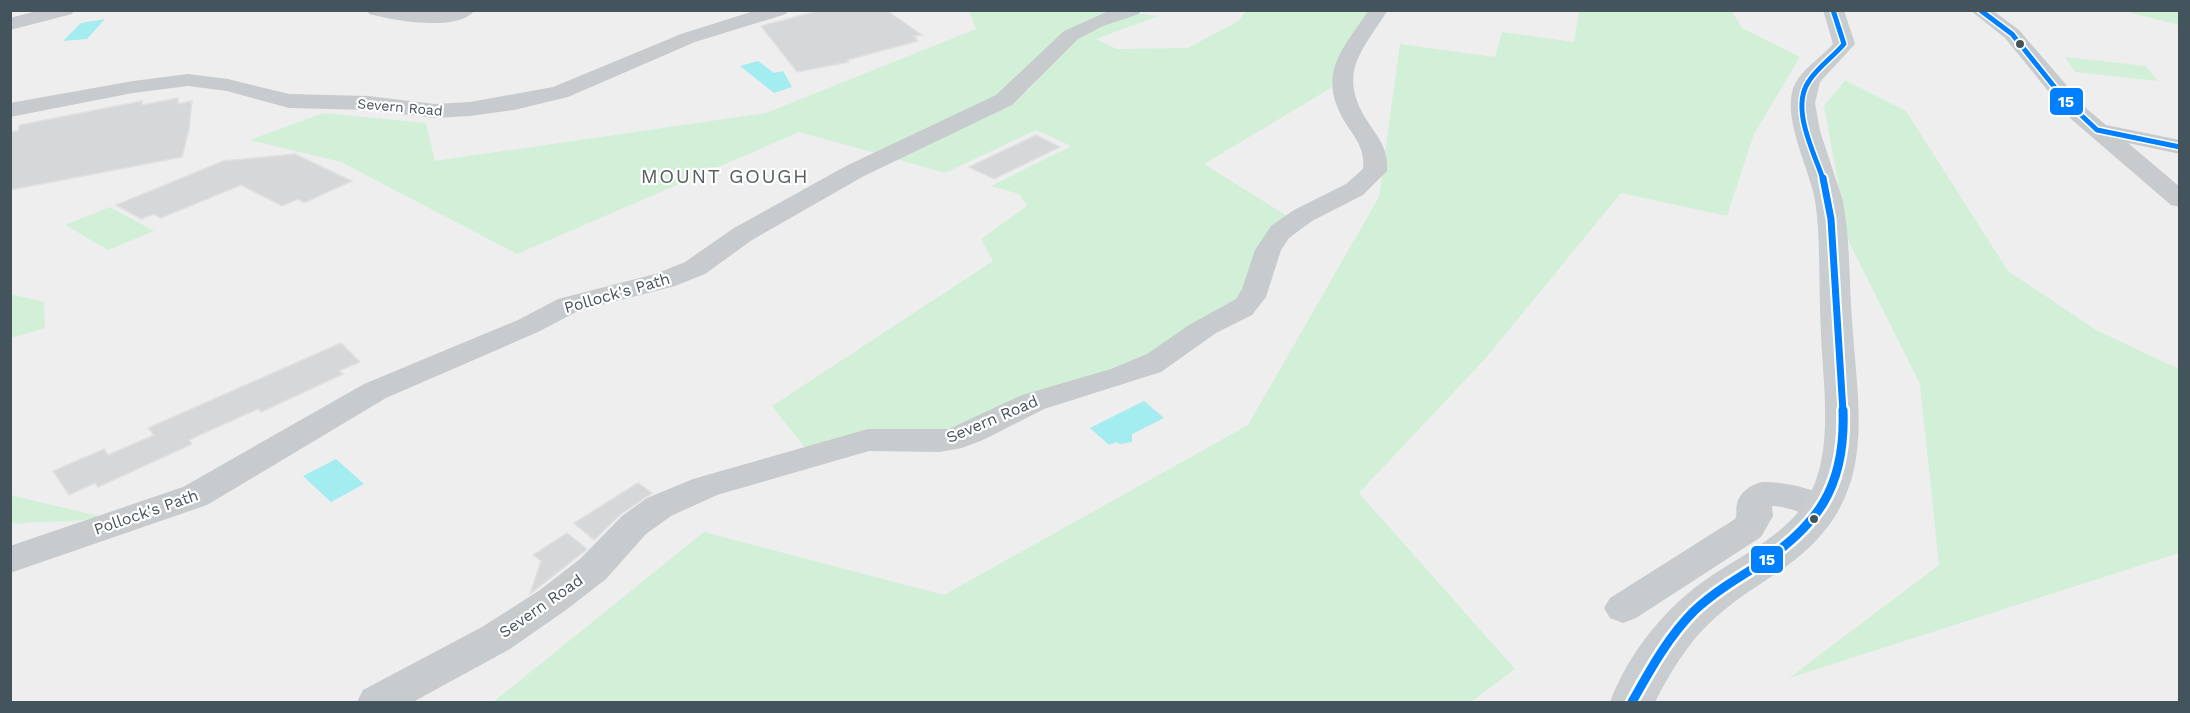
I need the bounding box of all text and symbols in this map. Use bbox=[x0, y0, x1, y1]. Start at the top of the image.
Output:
unlabelled marker bbox=[2014, 38, 2026, 50]
line badge: 15 bbox=[2049, 87, 2084, 116]
text: 15 bbox=[2058, 92, 2074, 111]
street label: Severn Road bbox=[357, 95, 443, 119]
district label: MOUNT GOUGH bbox=[641, 164, 809, 188]
street label: Pollock's Path bbox=[562, 269, 672, 317]
street label: Severn Road bbox=[943, 391, 1041, 447]
street label: Pollock's Path bbox=[91, 485, 201, 539]
unlabelled marker bbox=[1808, 513, 1820, 525]
line badge: 15 bbox=[1750, 545, 1784, 574]
text: 15 bbox=[1759, 550, 1775, 569]
street label: Severn Road bbox=[496, 570, 586, 642]

